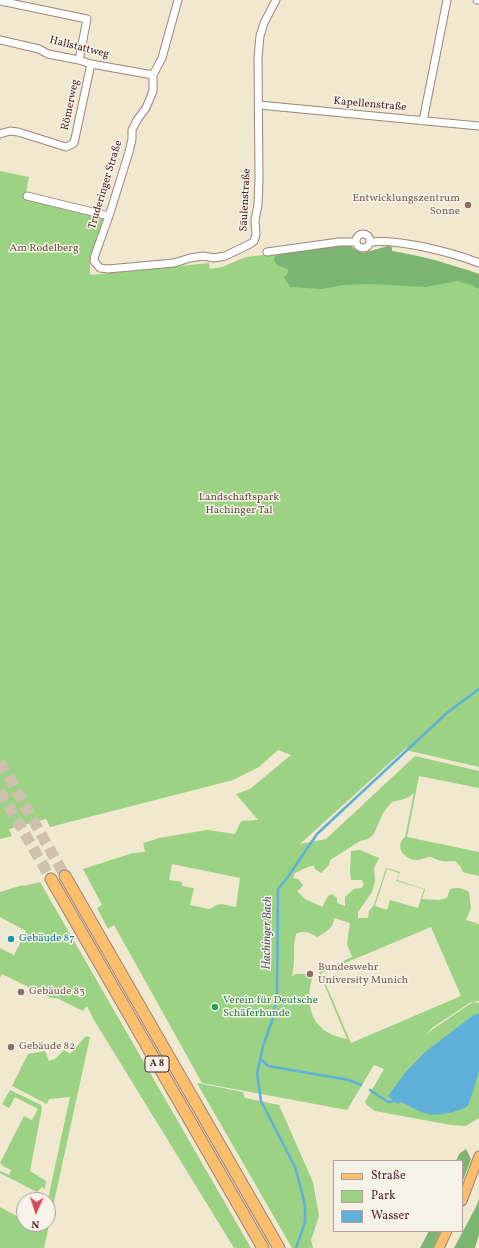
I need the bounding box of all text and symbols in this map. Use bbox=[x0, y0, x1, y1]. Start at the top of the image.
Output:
street label: Hallstattweg bbox=[48, 34, 110, 62]
street label: Römerweg bbox=[59, 78, 83, 132]
street label: Kapellenstraße bbox=[333, 95, 407, 115]
street label: Truderinger Straße bbox=[86, 139, 126, 231]
street label: Säulenstraße bbox=[238, 168, 254, 232]
place label: Entwicklungszentrum Sonne bbox=[352, 192, 460, 218]
marker: Entwicklungszentrum Sonne bbox=[463, 200, 473, 210]
park label: Am Rodelberg bbox=[9, 242, 79, 256]
park label: Landschaftspark Hachinger Tal bbox=[199, 491, 279, 517]
water label: Hachinger Bach bbox=[260, 896, 276, 970]
place label: Gebäude 87 bbox=[19, 932, 74, 946]
marker: Gebäude 87 bbox=[6, 934, 16, 944]
place label: Bundeswehr University Munich bbox=[318, 961, 408, 987]
marker: Bundeswehr University Munich bbox=[305, 969, 315, 979]
place label: Gebäude 83 bbox=[29, 985, 85, 999]
marker: Gebäude 83 bbox=[16, 987, 26, 997]
place label: Verein für Deutsche Schäferhunde bbox=[223, 994, 318, 1020]
marker: Verein für Deutsche Schäferhunde bbox=[210, 1002, 220, 1012]
place label: Gebäude 82 bbox=[19, 1040, 75, 1054]
marker: Gebäude 82 bbox=[6, 1042, 16, 1052]
road number: A 8 bbox=[145, 1056, 169, 1072]
legend bbox=[333, 1160, 463, 1232]
text: Straße bbox=[371, 1168, 406, 1184]
text: Park bbox=[371, 1188, 396, 1204]
north arrow bbox=[16, 1192, 56, 1232]
text: Wasser bbox=[371, 1208, 409, 1224]
text: N bbox=[31, 1216, 40, 1231]

